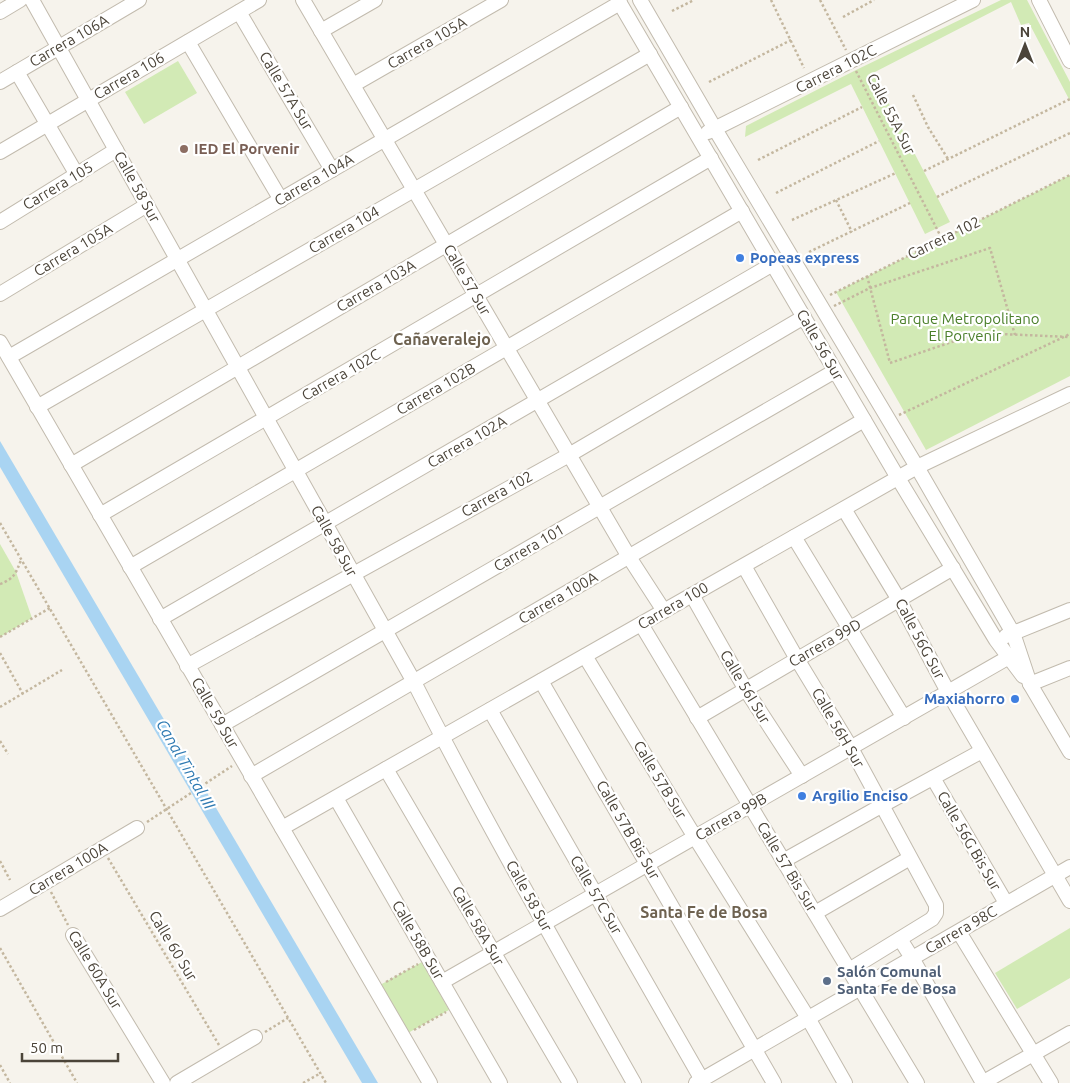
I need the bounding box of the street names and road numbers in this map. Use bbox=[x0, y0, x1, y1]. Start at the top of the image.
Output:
street label: Carrera 106A bbox=[26, 11, 112, 70]
street label: Carrera 105A bbox=[384, 13, 470, 72]
street label: Carrera 102C bbox=[793, 41, 879, 96]
street label: Calle 57A Sur bbox=[256, 48, 317, 133]
street label: Carrera 106 bbox=[90, 49, 167, 103]
street label: Calle 55A Sur bbox=[864, 70, 919, 157]
street label: Calle 58 Sur bbox=[111, 148, 164, 226]
street label: Carrera 104A bbox=[271, 150, 357, 209]
street label: Carrera 105 bbox=[20, 158, 96, 213]
street label: Carrera 104 bbox=[305, 203, 382, 257]
street label: Carrera 102 bbox=[905, 213, 983, 262]
street label: Carrera 105A bbox=[30, 219, 115, 280]
street label: Calle 57 Sur bbox=[440, 241, 495, 318]
street label: Carrera 103A bbox=[333, 256, 419, 315]
street label: Calle 56 Sur bbox=[793, 306, 848, 383]
street label: Carrera 102C bbox=[298, 345, 383, 404]
street label: Carrera 102B bbox=[393, 359, 478, 418]
street label: Carrera 102A bbox=[424, 412, 510, 471]
street label: Carrera 102 bbox=[458, 467, 535, 520]
street label: Calle 58 Sur bbox=[308, 502, 361, 580]
street label: Carrera 101 bbox=[490, 521, 567, 575]
street label: Carrera 100A bbox=[515, 568, 601, 627]
street label: Carrera 100 bbox=[634, 579, 711, 633]
street label: Calle 56G Sur bbox=[892, 596, 949, 682]
street label: Carrera 99D bbox=[785, 615, 864, 670]
street label: Calle 56I Sur bbox=[717, 647, 774, 727]
street label: Calle 59 Sur bbox=[188, 674, 243, 751]
street label: Calle 56H Sur bbox=[809, 685, 868, 771]
street label: Calle 57B Sur bbox=[630, 737, 691, 822]
street label: Calle 57B Bis Sur bbox=[593, 777, 664, 883]
street label: Calle 56G Bis Sur bbox=[934, 788, 1005, 894]
street label: Carrera 99B bbox=[692, 789, 770, 844]
street label: Calle 57 Bis Sur bbox=[754, 819, 821, 915]
street label: Carrera 100A bbox=[25, 838, 110, 899]
street label: Calle 57C Sur bbox=[567, 852, 626, 937]
street label: Calle 58 Sur bbox=[503, 857, 556, 935]
street label: Calle 58A Sur bbox=[449, 883, 508, 969]
street label: Calle 58B Sur bbox=[389, 897, 448, 983]
street label: Carrera 98C bbox=[922, 902, 999, 957]
street label: Calle 60 Sur bbox=[146, 908, 201, 984]
street label: Calle 60A Sur bbox=[65, 927, 126, 1012]

